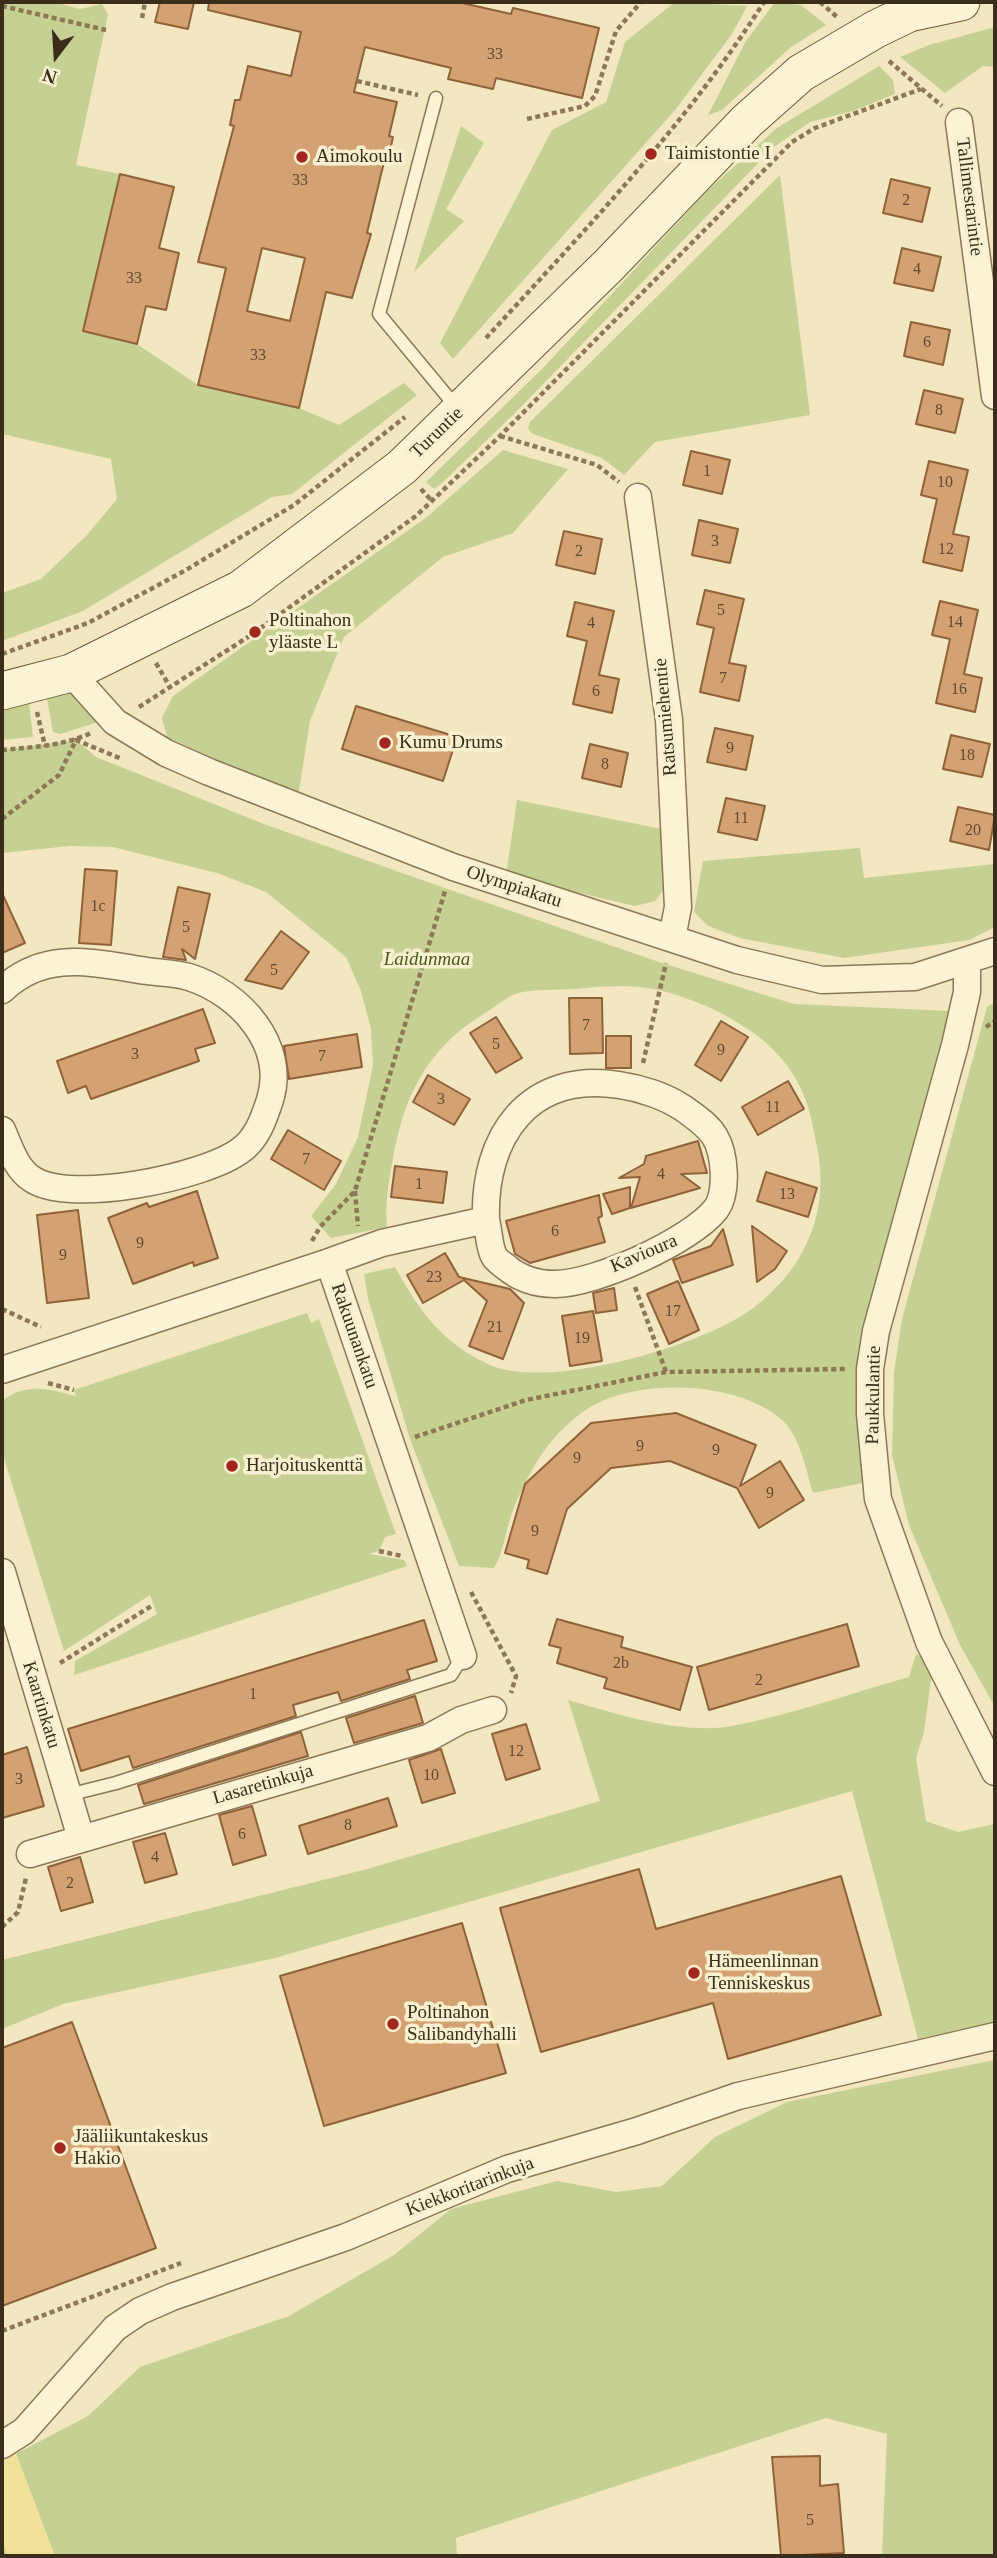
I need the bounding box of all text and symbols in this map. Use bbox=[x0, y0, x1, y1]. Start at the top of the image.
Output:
north arrow bbox=[21, 21, 91, 91]
house number: 33 bbox=[487, 45, 503, 65]
text: N bbox=[40, 65, 59, 89]
street label: Tallimestarintie bbox=[950, 137, 988, 257]
place label: Taimistontie I bbox=[665, 143, 771, 165]
place label: Aimokoulu bbox=[316, 146, 403, 168]
marker: Taimistontie I bbox=[643, 146, 659, 162]
marker: Aimokoulu bbox=[294, 149, 310, 165]
house number: 33 bbox=[292, 171, 308, 191]
house number: 2 bbox=[902, 191, 910, 211]
house number: 4 bbox=[913, 260, 921, 280]
house number: 33 bbox=[126, 269, 142, 289]
house number: 6 bbox=[923, 333, 931, 353]
house number: 33 bbox=[250, 346, 266, 366]
house number: 8 bbox=[935, 401, 943, 421]
street label: Turuntie bbox=[406, 402, 468, 464]
house number: 1 bbox=[703, 462, 711, 482]
house number: 10 bbox=[937, 473, 953, 493]
house number: 3 bbox=[711, 532, 719, 552]
house number: 12 bbox=[938, 540, 954, 560]
house number: 2 bbox=[575, 542, 583, 562]
house number: 5 bbox=[717, 601, 725, 621]
place label: Poltinahon yläaste L bbox=[269, 610, 351, 654]
house number: 14 bbox=[947, 613, 963, 633]
house number: 4 bbox=[587, 614, 595, 634]
marker: Poltinahon yläaste L bbox=[247, 624, 263, 640]
street label: Ratsumiehentie bbox=[649, 657, 683, 777]
house number: 7 bbox=[719, 669, 727, 689]
house number: 16 bbox=[951, 680, 967, 700]
house number: 6 bbox=[592, 682, 600, 702]
place label: Kumu Drums bbox=[399, 732, 503, 754]
marker: Kumu Drums bbox=[377, 735, 393, 751]
house number: 9 bbox=[726, 739, 734, 759]
house number: 18 bbox=[959, 746, 975, 766]
house number: 8 bbox=[601, 755, 609, 775]
house number: 11 bbox=[733, 809, 749, 829]
house number: 20 bbox=[965, 821, 981, 841]
street label: Olympiakatu bbox=[463, 861, 565, 913]
house number: 1c bbox=[90, 897, 106, 917]
house number: 5 bbox=[182, 918, 190, 938]
park label: Laidunmaa bbox=[384, 949, 470, 971]
house number: 5 bbox=[270, 961, 278, 981]
house number: 7 bbox=[582, 1016, 590, 1036]
house number: 5 bbox=[492, 1035, 500, 1055]
house number: 9 bbox=[717, 1041, 725, 1061]
house number: 3 bbox=[131, 1045, 139, 1065]
house number: 7 bbox=[318, 1047, 326, 1067]
house number: 3 bbox=[437, 1090, 445, 1110]
house number: 11 bbox=[765, 1098, 781, 1118]
house number: 7 bbox=[302, 1150, 310, 1170]
house number: 4 bbox=[657, 1165, 665, 1185]
house number: 1 bbox=[415, 1175, 423, 1195]
house number: 13 bbox=[779, 1185, 795, 1205]
house number: 6 bbox=[551, 1222, 559, 1242]
street label: Kavioura bbox=[607, 1230, 681, 1278]
house number: 9 bbox=[136, 1234, 144, 1254]
house number: 9 bbox=[59, 1246, 67, 1266]
house number: 23 bbox=[426, 1268, 442, 1288]
street label: Rakuunankatu bbox=[325, 1280, 383, 1392]
house number: 17 bbox=[665, 1302, 681, 1322]
house number: 21 bbox=[487, 1318, 503, 1338]
house number: 19 bbox=[574, 1329, 590, 1349]
street label: Paukkulantie bbox=[862, 1345, 886, 1445]
house number: 9 bbox=[636, 1437, 644, 1457]
house number: 9 bbox=[712, 1441, 720, 1461]
house number: 9 bbox=[573, 1449, 581, 1469]
place label: Harjoituskenttä bbox=[246, 1455, 363, 1477]
marker: Harjoituskenttä bbox=[224, 1458, 240, 1474]
house number: 9 bbox=[766, 1484, 774, 1504]
house number: 9 bbox=[531, 1522, 539, 1542]
house number: 2b bbox=[613, 1654, 629, 1674]
street label: Kaartinkatu bbox=[17, 1659, 65, 1751]
house number: 2 bbox=[755, 1671, 763, 1691]
house number: 1 bbox=[249, 1685, 257, 1705]
house number: 12 bbox=[508, 1742, 524, 1762]
street label: Lasaretinkuja bbox=[210, 1760, 316, 1810]
house number: 10 bbox=[423, 1766, 439, 1786]
house number: 3 bbox=[15, 1770, 23, 1790]
house number: 8 bbox=[344, 1816, 352, 1836]
house number: 6 bbox=[238, 1825, 246, 1845]
house number: 4 bbox=[151, 1848, 159, 1868]
house number: 2 bbox=[66, 1874, 74, 1894]
place label: Hämeenlinnan Tenniskeskus bbox=[708, 1951, 819, 1995]
marker: Hämeenlinnan Tenniskeskus bbox=[686, 1965, 702, 1981]
place label: Poltinahon Salibandyhalli bbox=[407, 2002, 517, 2046]
marker: Poltinahon Salibandyhalli bbox=[385, 2016, 401, 2032]
place label: Jääliikuntakeskus Hakio bbox=[74, 2126, 208, 2170]
marker: Jääliikuntakeskus Hakio bbox=[52, 2140, 68, 2156]
street label: Kiekkoritarinkuja bbox=[403, 2152, 537, 2222]
house number: 5 bbox=[806, 2511, 814, 2531]

